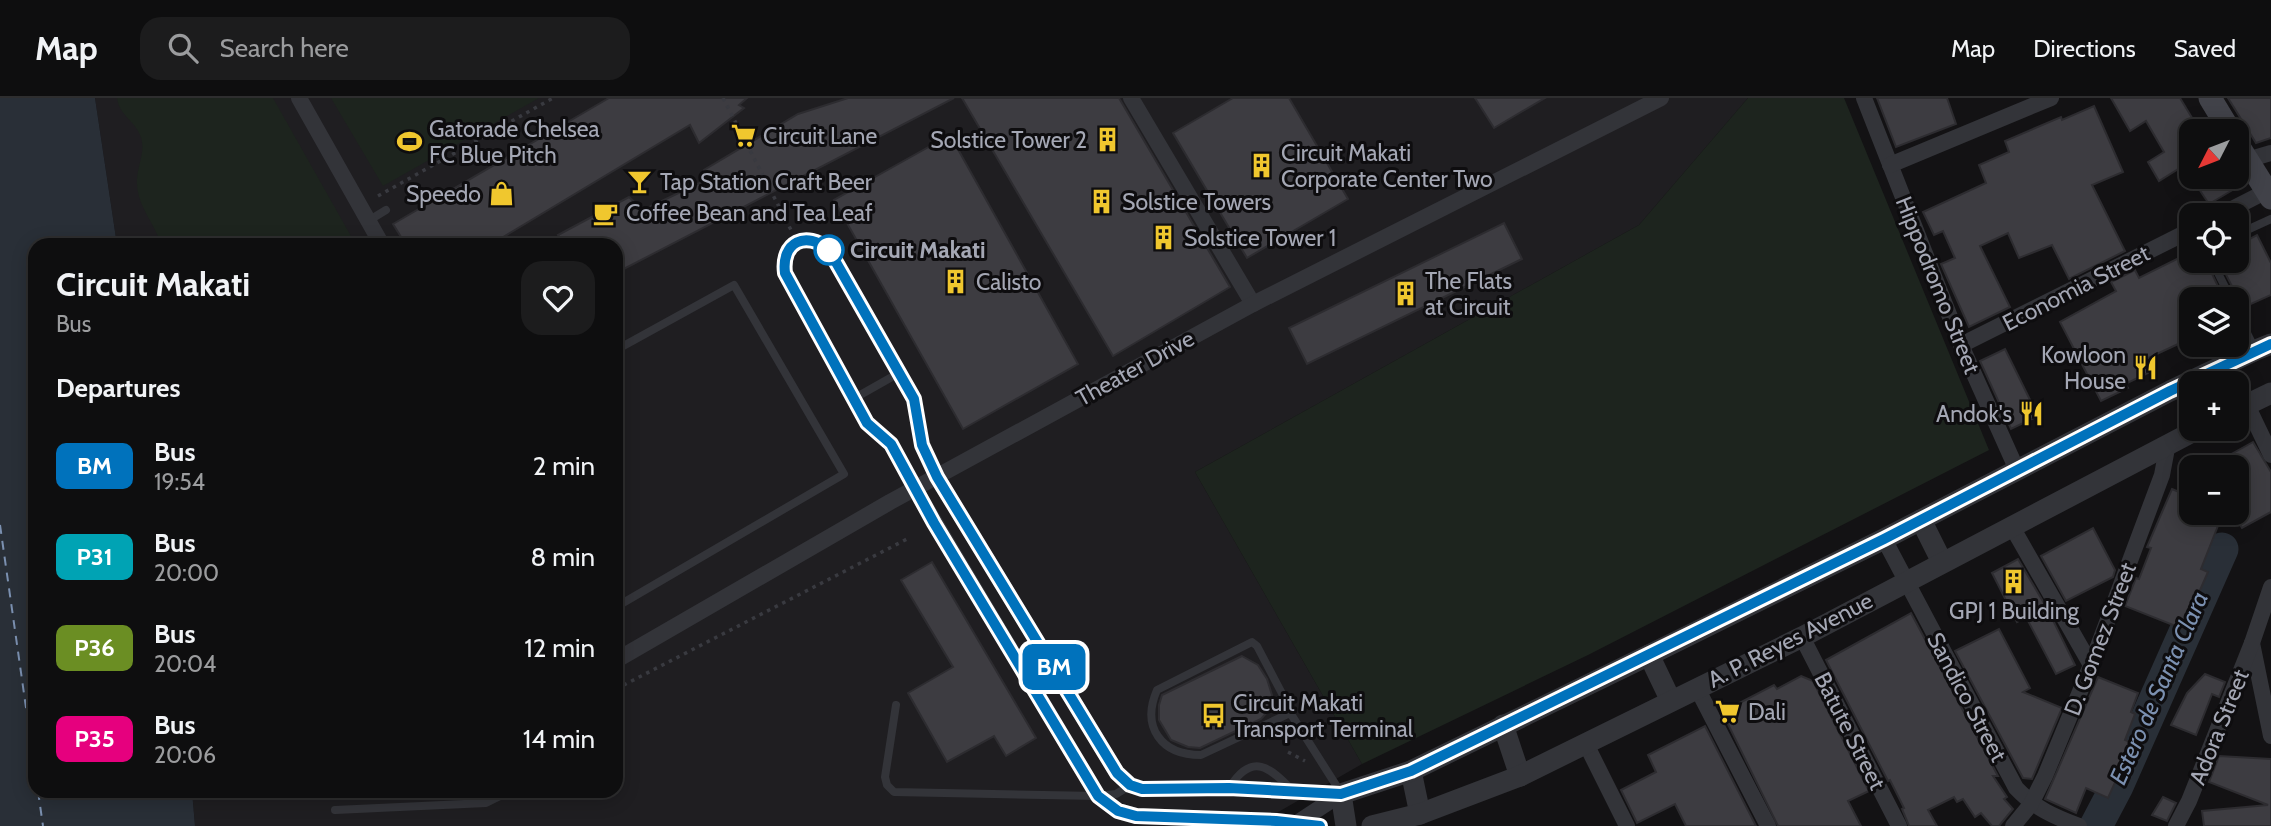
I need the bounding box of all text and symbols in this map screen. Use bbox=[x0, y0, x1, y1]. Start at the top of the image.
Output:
search box bbox=[140, 17, 630, 80]
text: Map bbox=[35, 28, 98, 68]
icon: search bbox=[164, 29, 202, 67]
text: Search here bbox=[220, 32, 349, 64]
text: Map bbox=[1951, 34, 1995, 63]
text: Directions bbox=[2033, 34, 2136, 63]
text: Saved bbox=[2174, 34, 2236, 63]
place label: Gatorade Chelsea FC Blue Pitch bbox=[429, 115, 600, 169]
north arrow bbox=[2179, 119, 2249, 189]
map controls bbox=[2179, 119, 2249, 525]
supermarket icon: Circuit Lane bbox=[729, 122, 757, 150]
place label: Circuit Lane bbox=[763, 122, 877, 150]
place label: Solstice Tower 2 bbox=[930, 126, 1087, 154]
building icon: Solstice Tower 2 bbox=[1093, 126, 1121, 154]
sports icon: Gatorade Chelsea FC Blue Pitch bbox=[395, 128, 423, 156]
place label: Circuit Makati Corporate Center Two bbox=[1281, 139, 1493, 193]
building icon: Circuit Makati Corporate Center Two bbox=[1247, 152, 1275, 180]
bar icon: Tap Station Craft Beer bbox=[626, 168, 654, 196]
place label: Tap Station Craft Beer bbox=[660, 168, 873, 196]
place label: Speedo bbox=[406, 180, 481, 208]
shop icon: Speedo bbox=[487, 180, 515, 208]
building icon: Solstice Towers bbox=[1088, 188, 1116, 216]
place label: Solstice Towers bbox=[1122, 188, 1271, 216]
street label: Hippodromo Street bbox=[1890, 192, 1986, 378]
cafe icon: Coffee Bean and Tea Leaf bbox=[592, 199, 620, 227]
place label: Coffee Bean and Tea Leaf bbox=[626, 199, 873, 227]
button: locate bbox=[2179, 203, 2249, 273]
building icon: Solstice Tower 1 bbox=[1150, 224, 1178, 252]
place label: Solstice Tower 1 bbox=[1184, 224, 1336, 252]
marker: Circuit Makati bbox=[814, 235, 844, 265]
place label: Circuit Makati bbox=[850, 236, 985, 264]
street label: Economia Street bbox=[1998, 239, 2154, 337]
button: heart bbox=[521, 261, 595, 335]
text: Circuit Makati bbox=[56, 264, 250, 304]
place label: The Flats at Circuit bbox=[1425, 267, 1512, 321]
building icon: Calisto bbox=[942, 268, 970, 296]
place label: Calisto bbox=[976, 268, 1041, 296]
building icon: The Flats at Circuit bbox=[1391, 280, 1419, 308]
button: layers bbox=[2179, 287, 2249, 357]
text: Bus bbox=[56, 310, 91, 338]
street label: Theater Drive bbox=[1071, 324, 1199, 412]
place label: Kowloon House bbox=[2041, 341, 2126, 395]
restaurant icon: Kowloon House bbox=[2132, 354, 2160, 382]
button: + bbox=[2179, 371, 2249, 441]
text: Departures bbox=[56, 372, 180, 404]
place label: Andok's bbox=[1936, 400, 2012, 428]
restaurant icon: Andok's bbox=[2018, 400, 2046, 428]
text: Bus bbox=[154, 436, 195, 468]
text: 2 min bbox=[533, 450, 595, 482]
text: BM bbox=[77, 451, 112, 480]
button: − bbox=[2179, 455, 2249, 525]
text: 19:54 bbox=[154, 468, 205, 496]
text: Bus bbox=[154, 527, 195, 559]
text: 8 min bbox=[531, 541, 595, 573]
text: P31 bbox=[76, 542, 113, 571]
street label: D. Gomez Street bbox=[2058, 558, 2142, 719]
text: 20:00 bbox=[154, 559, 219, 587]
building icon: GPJ 1 Building bbox=[2000, 567, 2028, 595]
street label: A. P. Reyes Avenue bbox=[1703, 586, 1877, 694]
water label: Estero de Santa Clara bbox=[2103, 587, 2214, 789]
place label: GPJ 1 Building bbox=[1949, 597, 2080, 625]
text: Bus bbox=[154, 618, 195, 650]
street label: Sandico Street bbox=[1921, 628, 2013, 767]
text: 12 min bbox=[524, 632, 595, 664]
text: P36 bbox=[74, 633, 115, 662]
line badge: BM bbox=[1023, 644, 1086, 690]
text: 20:04 bbox=[154, 650, 216, 678]
text: BM bbox=[1036, 652, 1072, 681]
street label: Adora Street bbox=[2183, 665, 2255, 789]
street label: Batute Street bbox=[1808, 668, 1892, 795]
place label: Circuit Makati Transport Terminal bbox=[1233, 689, 1414, 743]
supermarket icon: Dali bbox=[1714, 698, 1742, 726]
place label: Dali bbox=[1748, 698, 1786, 726]
bus stop icon: Circuit Makati Transport Terminal bbox=[1199, 702, 1227, 730]
text: Bus bbox=[154, 709, 195, 741]
text: 14 min bbox=[523, 723, 595, 755]
text: P35 bbox=[74, 724, 115, 753]
text: 20:06 bbox=[154, 741, 216, 769]

